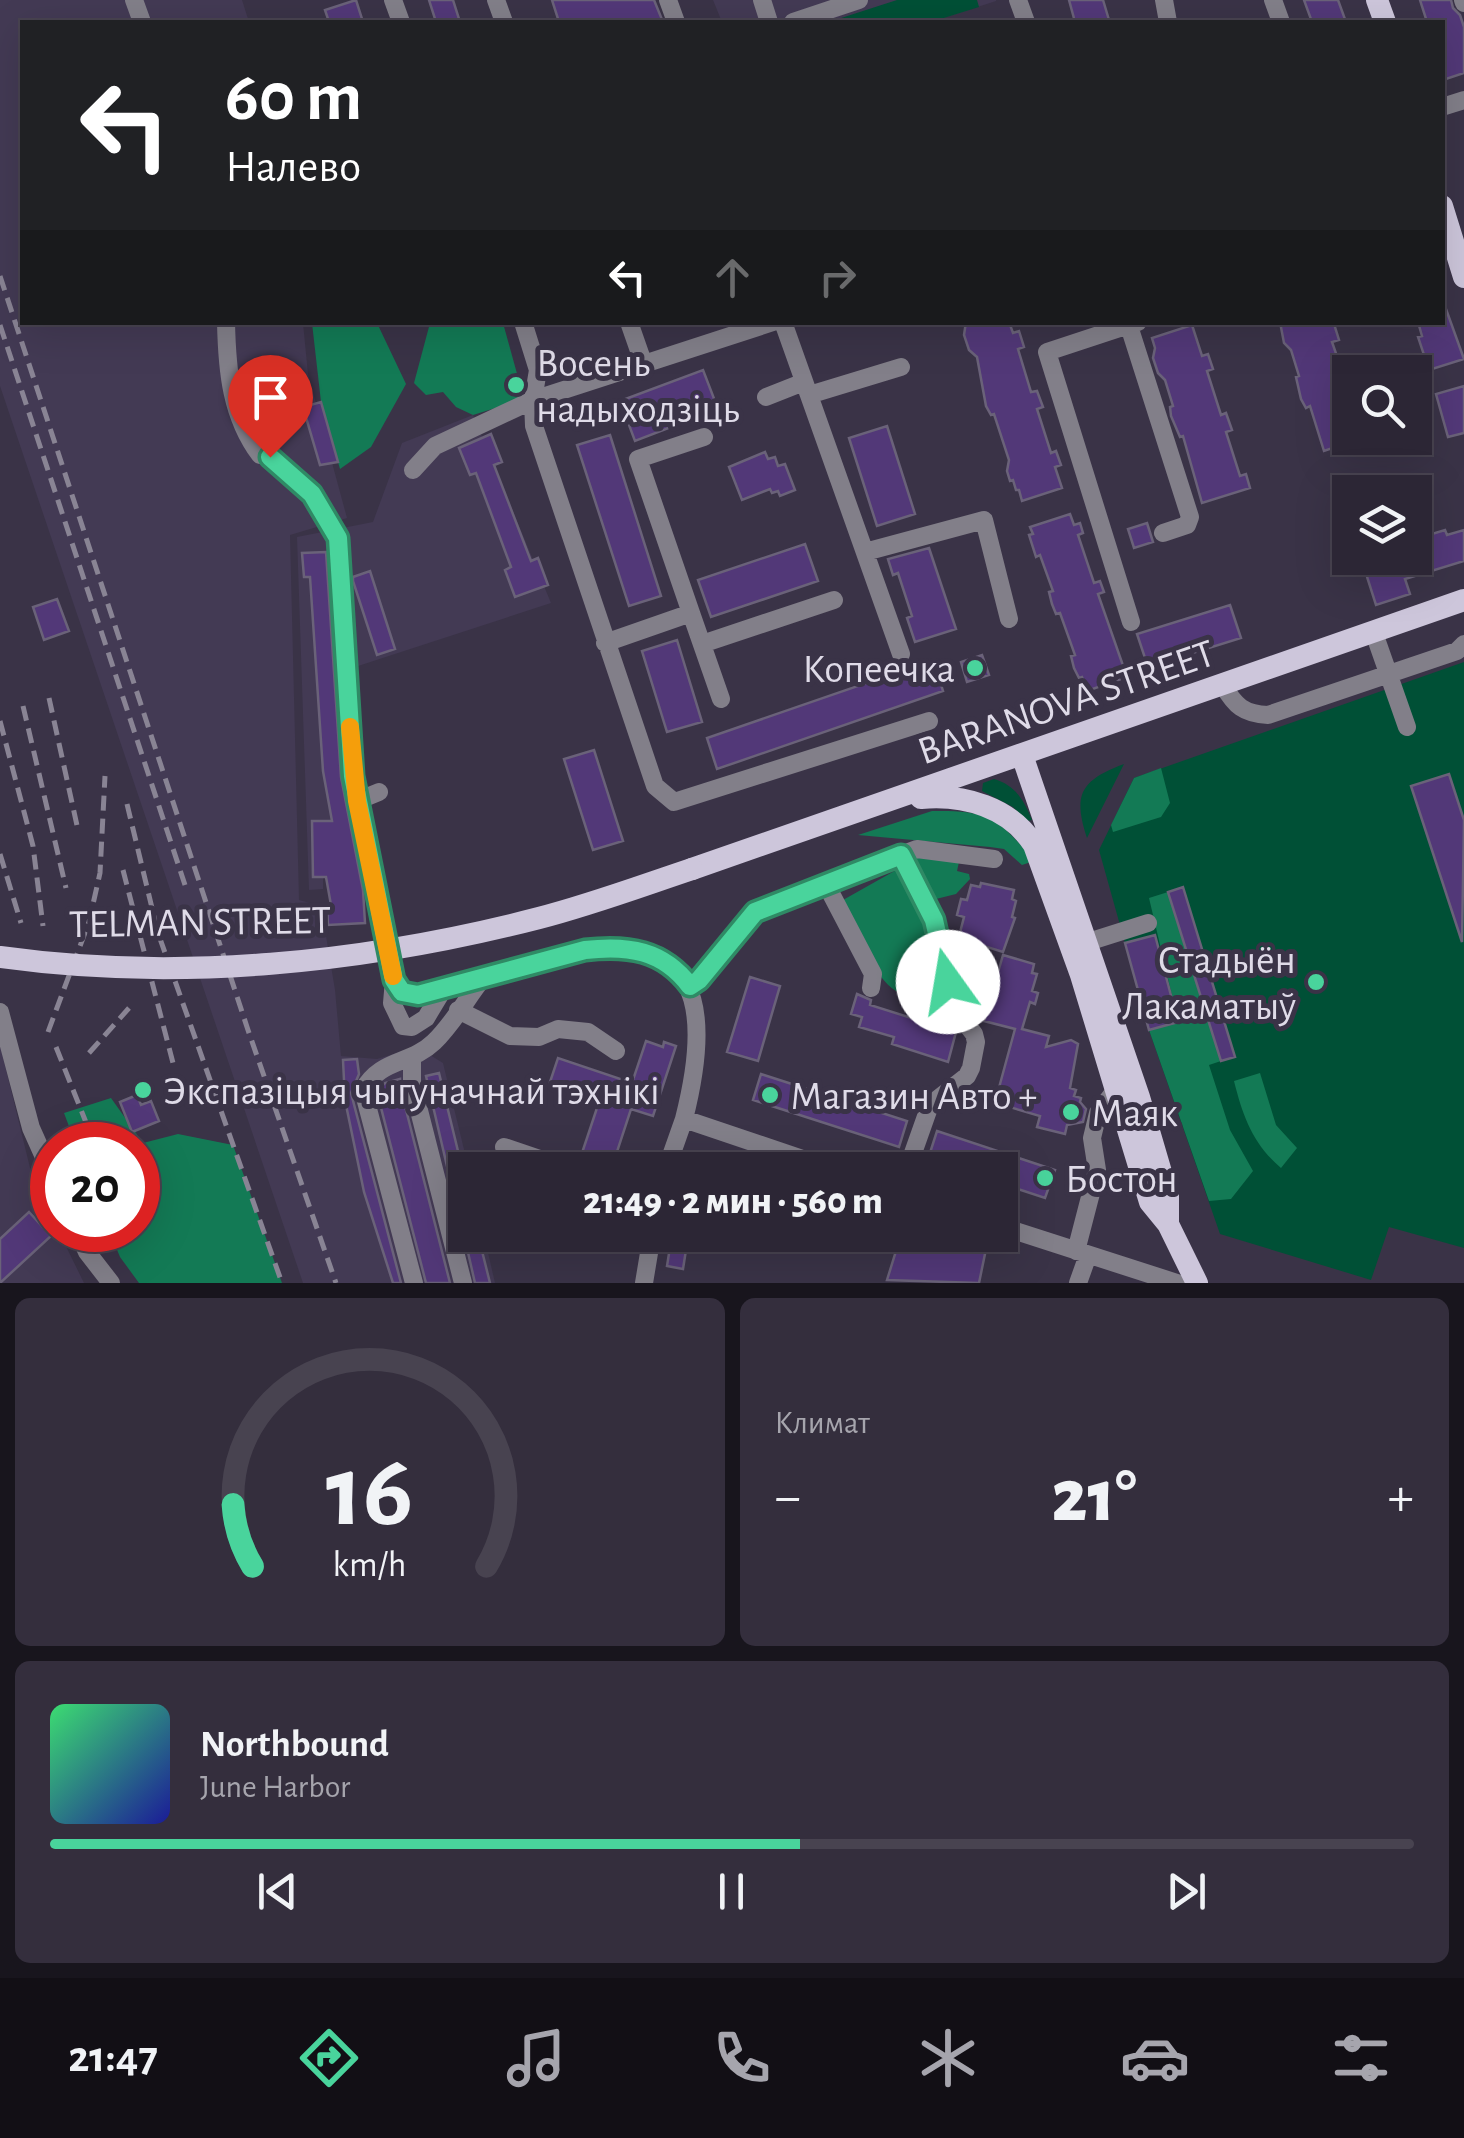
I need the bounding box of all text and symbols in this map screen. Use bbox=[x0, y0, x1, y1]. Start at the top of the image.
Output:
icon: left bbox=[60, 60, 190, 190]
text: 60 m bbox=[225, 63, 362, 133]
text: Налево bbox=[225, 145, 361, 190]
icon: left bbox=[600, 250, 655, 305]
icon: ahead bbox=[705, 250, 760, 305]
icon: right bbox=[810, 250, 865, 305]
place label: Восень надыходзіць bbox=[536, 344, 739, 430]
pin bbox=[228, 355, 313, 458]
map controls bbox=[1332, 355, 1432, 575]
button: search bbox=[1332, 355, 1432, 455]
icon: arrive bbox=[243, 370, 298, 425]
marker: Восень надыходзіць bbox=[505, 374, 527, 396]
button: layers bbox=[1332, 475, 1432, 575]
street label: BARANOVA STREET bbox=[913, 633, 1220, 772]
place label: Копеечка bbox=[802, 650, 955, 690]
marker: Копеечка bbox=[964, 657, 986, 679]
street label: TELMAN STREET bbox=[69, 901, 332, 945]
position arrow bbox=[896, 930, 1000, 1034]
place label: Стадыён Лакаматыў bbox=[1122, 941, 1296, 1027]
marker: Стадыён Лакаматыў bbox=[1305, 971, 1327, 993]
place label: Экспазіцыя чыгуначнай тэхнікі bbox=[163, 1072, 660, 1112]
place label: Магазин Авто + bbox=[790, 1077, 1037, 1117]
marker: Экспазіцыя чыгуначнай тэхнікі bbox=[132, 1079, 154, 1101]
marker: Магазин Авто + bbox=[759, 1084, 781, 1106]
place label: Маяк bbox=[1091, 1094, 1178, 1134]
marker: Маяк bbox=[1060, 1101, 1082, 1123]
speed limit sign: 20 bbox=[30, 1122, 160, 1252]
place label: Бостон bbox=[1065, 1160, 1178, 1200]
marker: Бостон bbox=[1034, 1167, 1056, 1189]
text: 21:49 · 2 мин · 560 m bbox=[583, 1183, 883, 1221]
text: Климат bbox=[775, 1407, 870, 1439]
text: 16 bbox=[326, 1441, 414, 1545]
text: 21° bbox=[1052, 1460, 1137, 1535]
text: − bbox=[775, 1470, 801, 1525]
text: + bbox=[1388, 1470, 1414, 1525]
text: km/h bbox=[333, 1547, 407, 1583]
text: Northbound bbox=[200, 1726, 389, 1764]
text: June Harbor bbox=[200, 1771, 350, 1803]
icon: previous bbox=[250, 1864, 305, 1919]
icon: pause bbox=[704, 1864, 759, 1919]
icon: next bbox=[1159, 1864, 1214, 1919]
icon: directions bbox=[294, 2023, 364, 2093]
icon: music bbox=[501, 2023, 571, 2093]
icon: phone bbox=[707, 2023, 777, 2093]
icon: climate bbox=[913, 2023, 983, 2093]
icon: car bbox=[1120, 2023, 1190, 2093]
icon: filters bbox=[1326, 2023, 1396, 2093]
text: 21:47 bbox=[68, 2035, 158, 2080]

